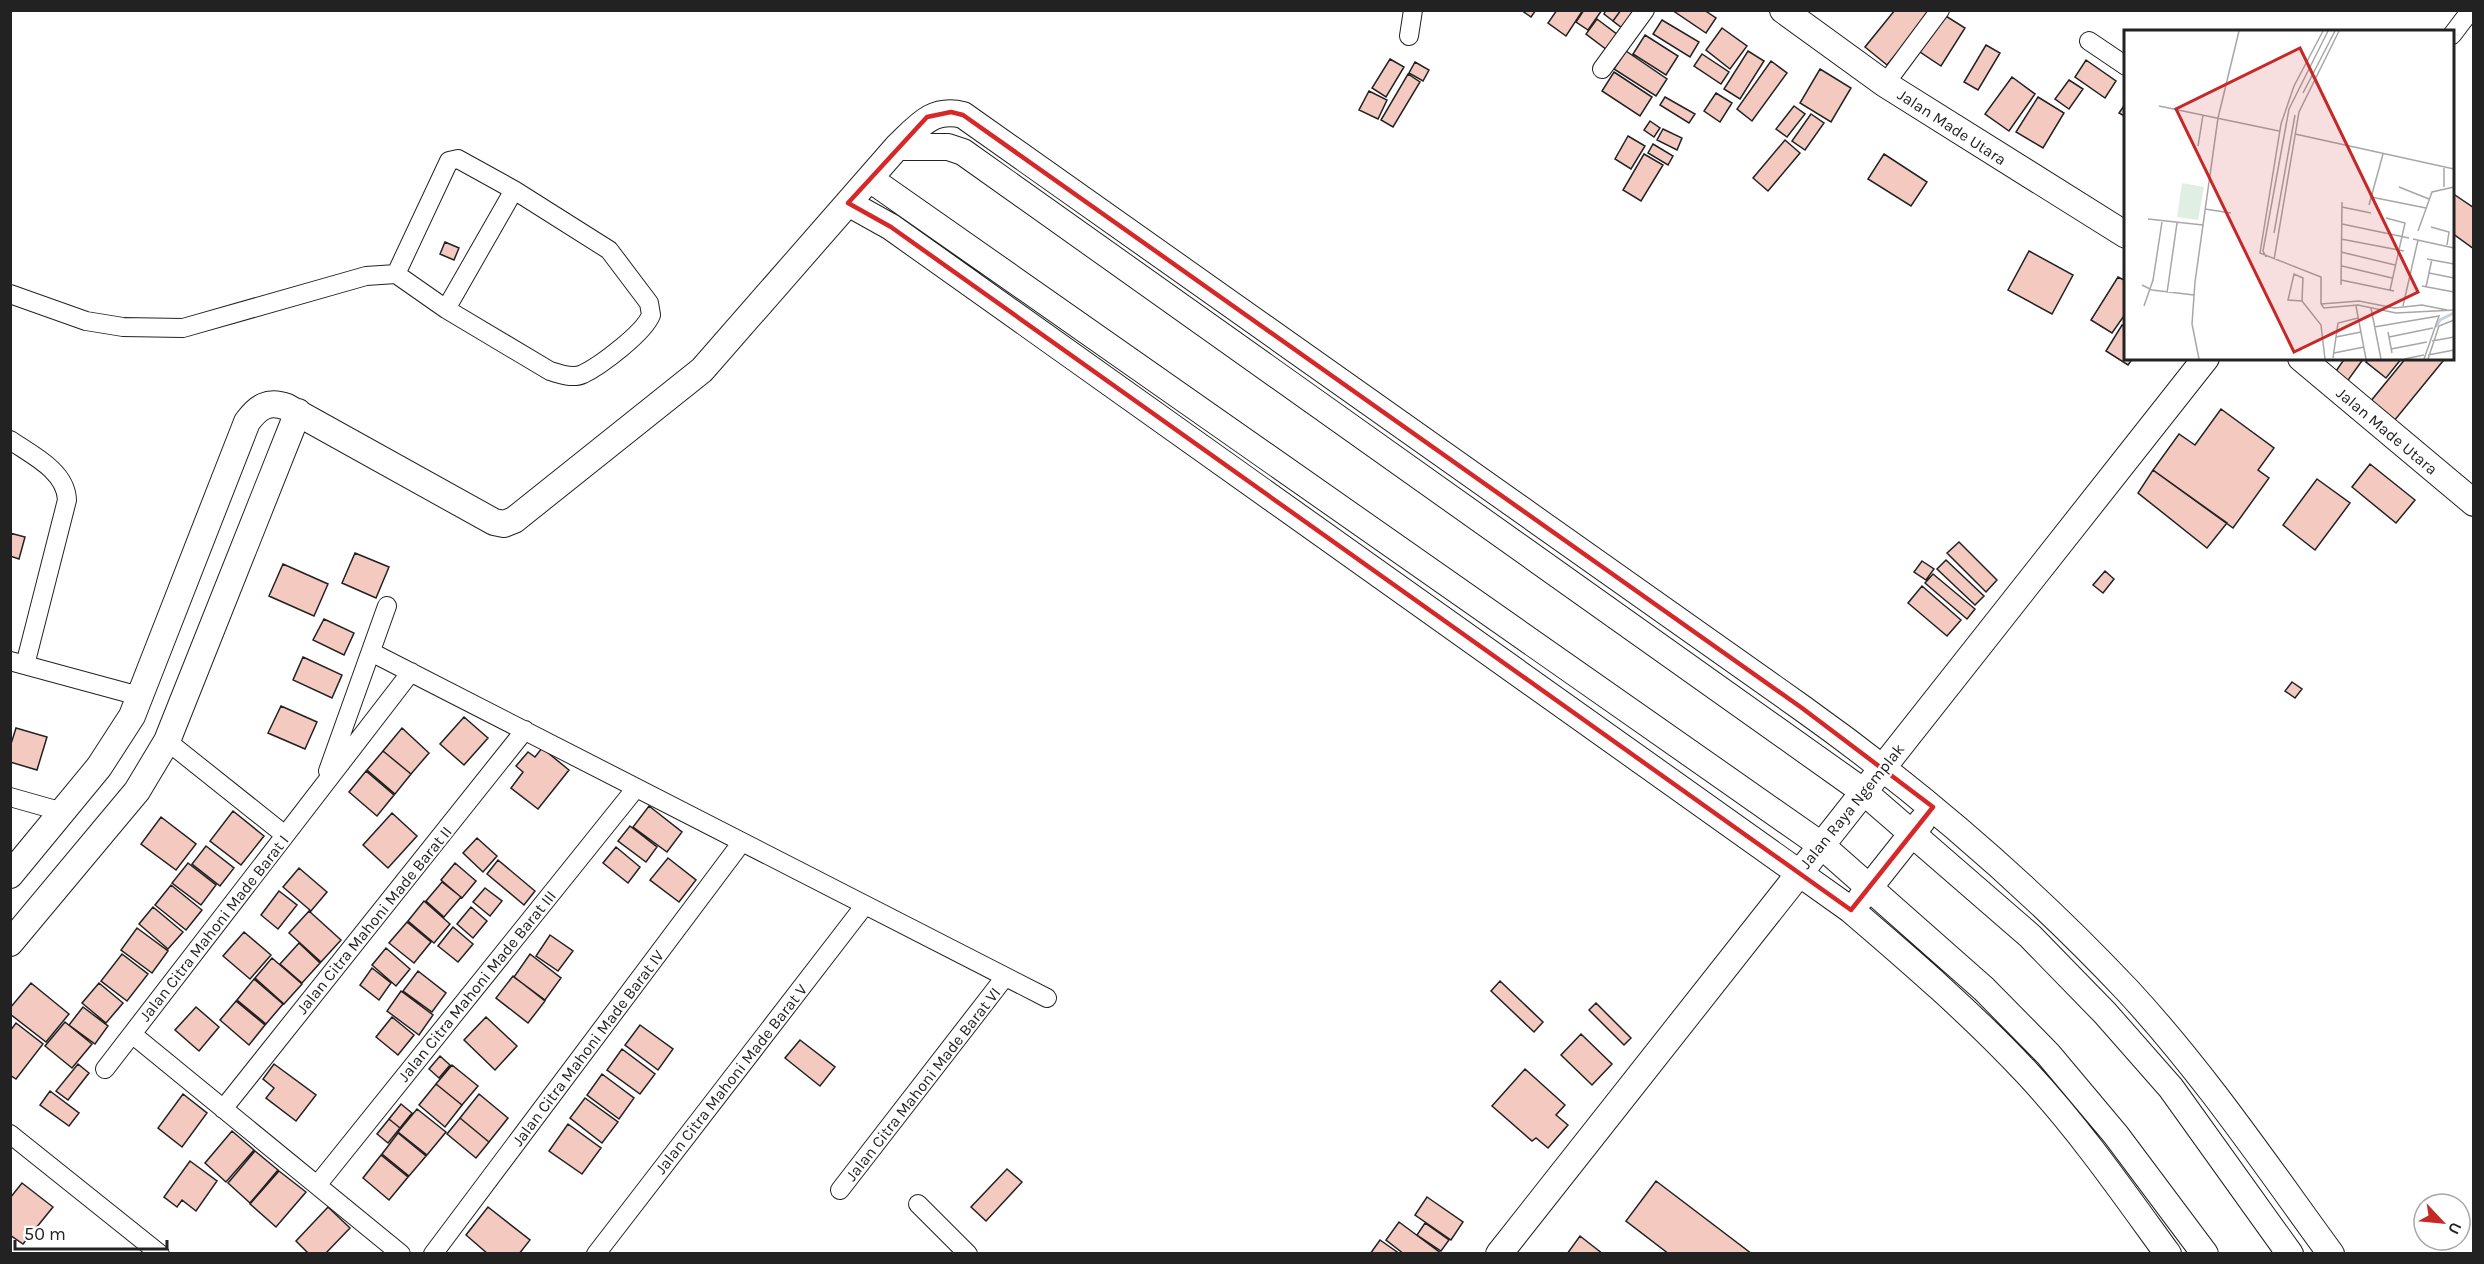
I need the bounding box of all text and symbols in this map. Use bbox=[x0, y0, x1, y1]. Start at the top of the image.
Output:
inset map bbox=[2124, 30, 2454, 360]
street label: Jalan Made Utara bbox=[1894, 85, 2010, 169]
street label: Jalan Made Utara bbox=[2333, 383, 2441, 479]
street label: Jalan Raya Ngemplak bbox=[1796, 740, 1908, 872]
street label: Jalan Citra Mahoni Made Barat II bbox=[292, 822, 456, 1018]
street label: Jalan Citra Mahoni Made Barat I bbox=[135, 831, 293, 1025]
street label: Jalan Citra Mahoni Made Barat III bbox=[394, 887, 560, 1085]
street label: Jalan Citra Mahoni Made Barat IV bbox=[508, 946, 668, 1150]
street label: Jalan Citra Mahoni Made Barat V bbox=[651, 980, 811, 1178]
street label: Jalan Citra Mahoni Made Barat VI bbox=[841, 983, 1005, 1185]
north arrow bbox=[2412, 1192, 2472, 1252]
scale bar bbox=[15, 1213, 166, 1251]
text: U bbox=[2444, 1219, 2466, 1237]
text: 50 m bbox=[24, 1223, 66, 1245]

